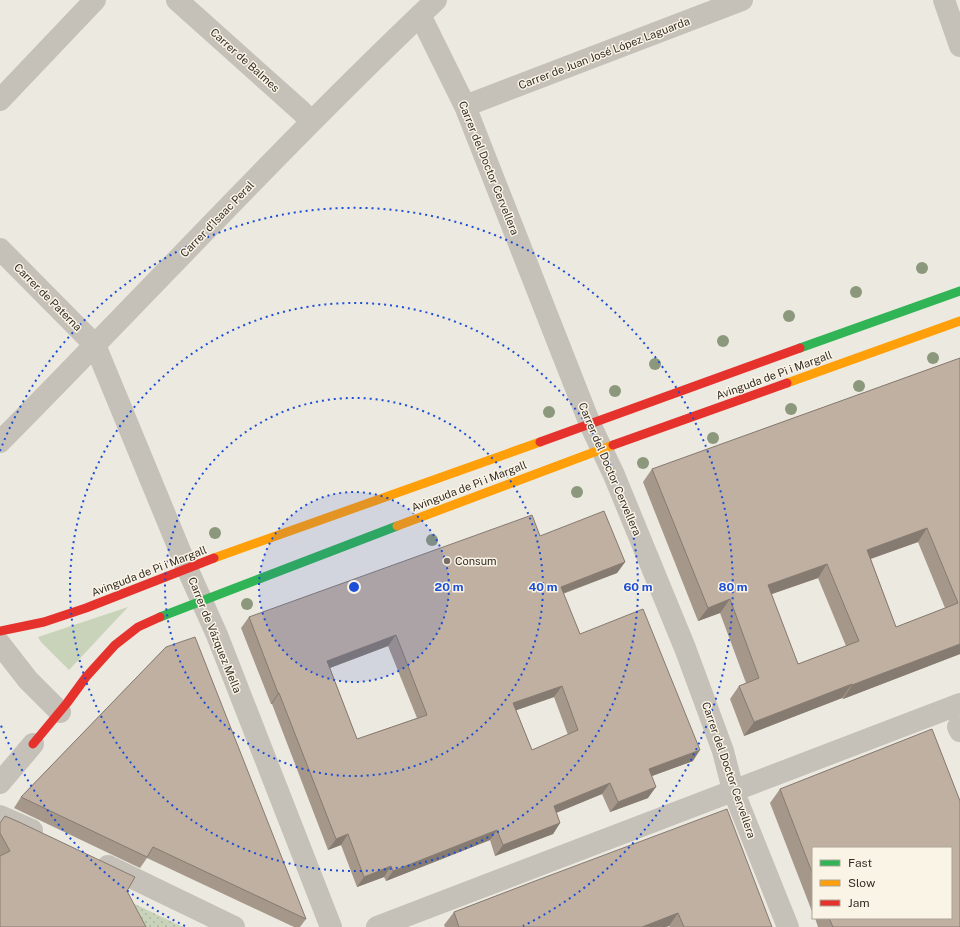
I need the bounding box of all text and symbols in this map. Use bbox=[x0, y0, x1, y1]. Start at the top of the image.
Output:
street label: Carrer de Juan José López Laguarda bbox=[517, 15, 691, 91]
street label: Carrer de Balmes bbox=[208, 26, 282, 94]
street label: Carrer del Doctor Cervellera bbox=[457, 99, 521, 237]
street label: Carrer d'Isaac Peral bbox=[178, 179, 256, 259]
street label: Carrer de Paterna bbox=[12, 261, 84, 333]
street label: Avinguda de Pi i Margall bbox=[714, 348, 834, 402]
street label: Carrer del Doctor Cervellera bbox=[576, 401, 644, 537]
street label: Avinguda de Pi i Margall bbox=[410, 458, 528, 514]
street label: Avinguda de Pi i Margall bbox=[90, 543, 208, 599]
place label: Consum bbox=[455, 555, 497, 567]
marker: Consum bbox=[442, 556, 452, 566]
street label: Carrer de Vázquez Mella bbox=[186, 575, 244, 695]
centre of rings bbox=[347, 580, 361, 594]
text: 20 m bbox=[435, 580, 464, 594]
text: 40 m bbox=[528, 580, 558, 594]
text: 60 m bbox=[623, 580, 653, 594]
text: 80 m bbox=[718, 580, 748, 594]
street label: Carrer del Doctor Cervellera bbox=[700, 700, 758, 840]
legend bbox=[812, 847, 952, 919]
text: Fast bbox=[848, 856, 873, 870]
text: Slow bbox=[848, 876, 876, 890]
text: Jam bbox=[848, 896, 870, 910]

